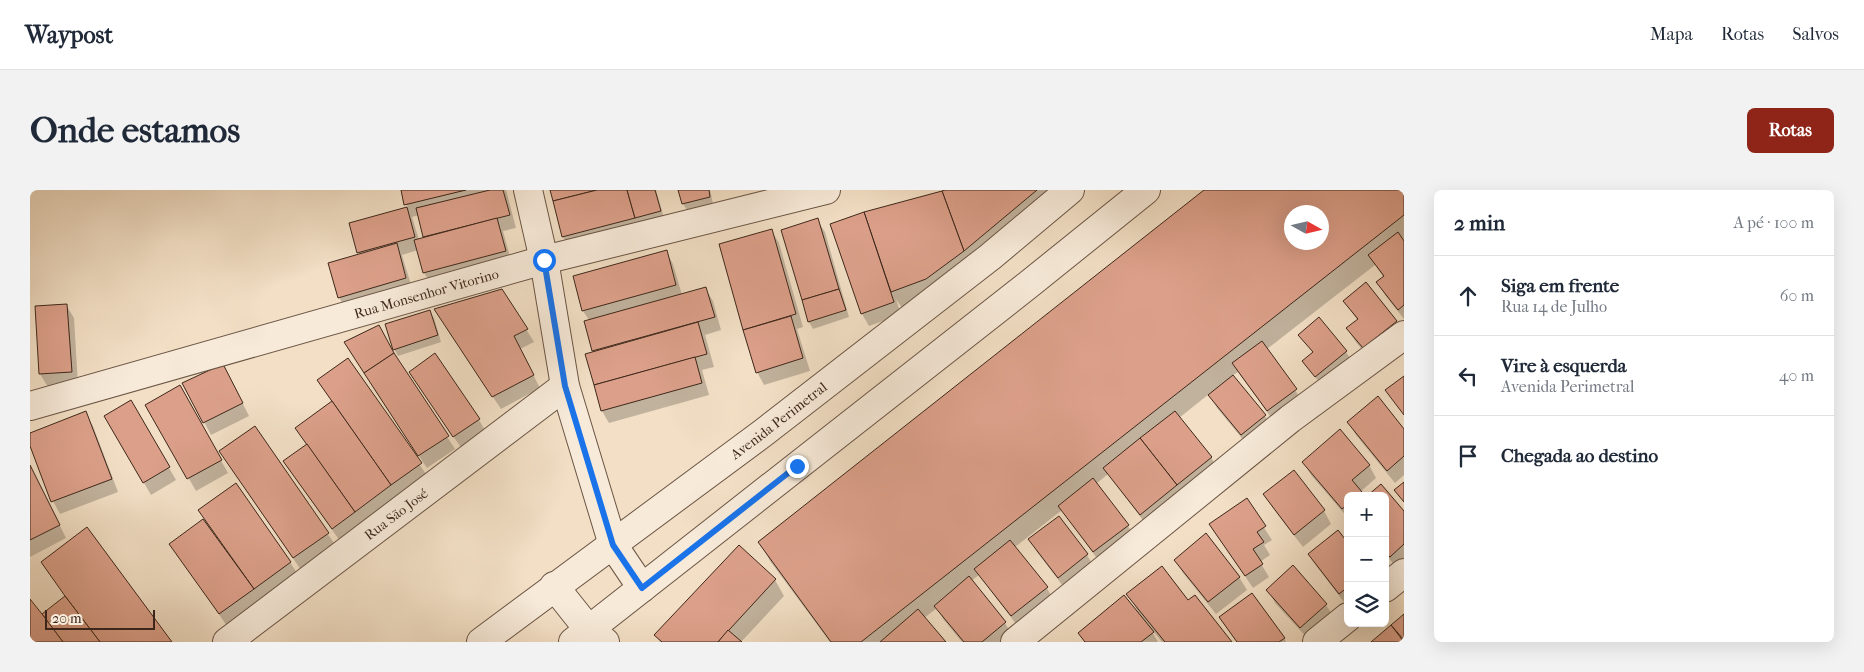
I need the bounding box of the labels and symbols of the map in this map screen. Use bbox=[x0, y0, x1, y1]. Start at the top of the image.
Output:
north arrow bbox=[1284, 205, 1329, 250]
route start bbox=[533, 249, 556, 272]
street label: Rua Monsenhor Vitorino bbox=[352, 265, 501, 322]
street label: Avenida Perimetral bbox=[726, 378, 830, 463]
route end bbox=[786, 455, 809, 478]
street label: Rua São José bbox=[361, 484, 431, 544]
scale bar bbox=[45, 607, 155, 630]

